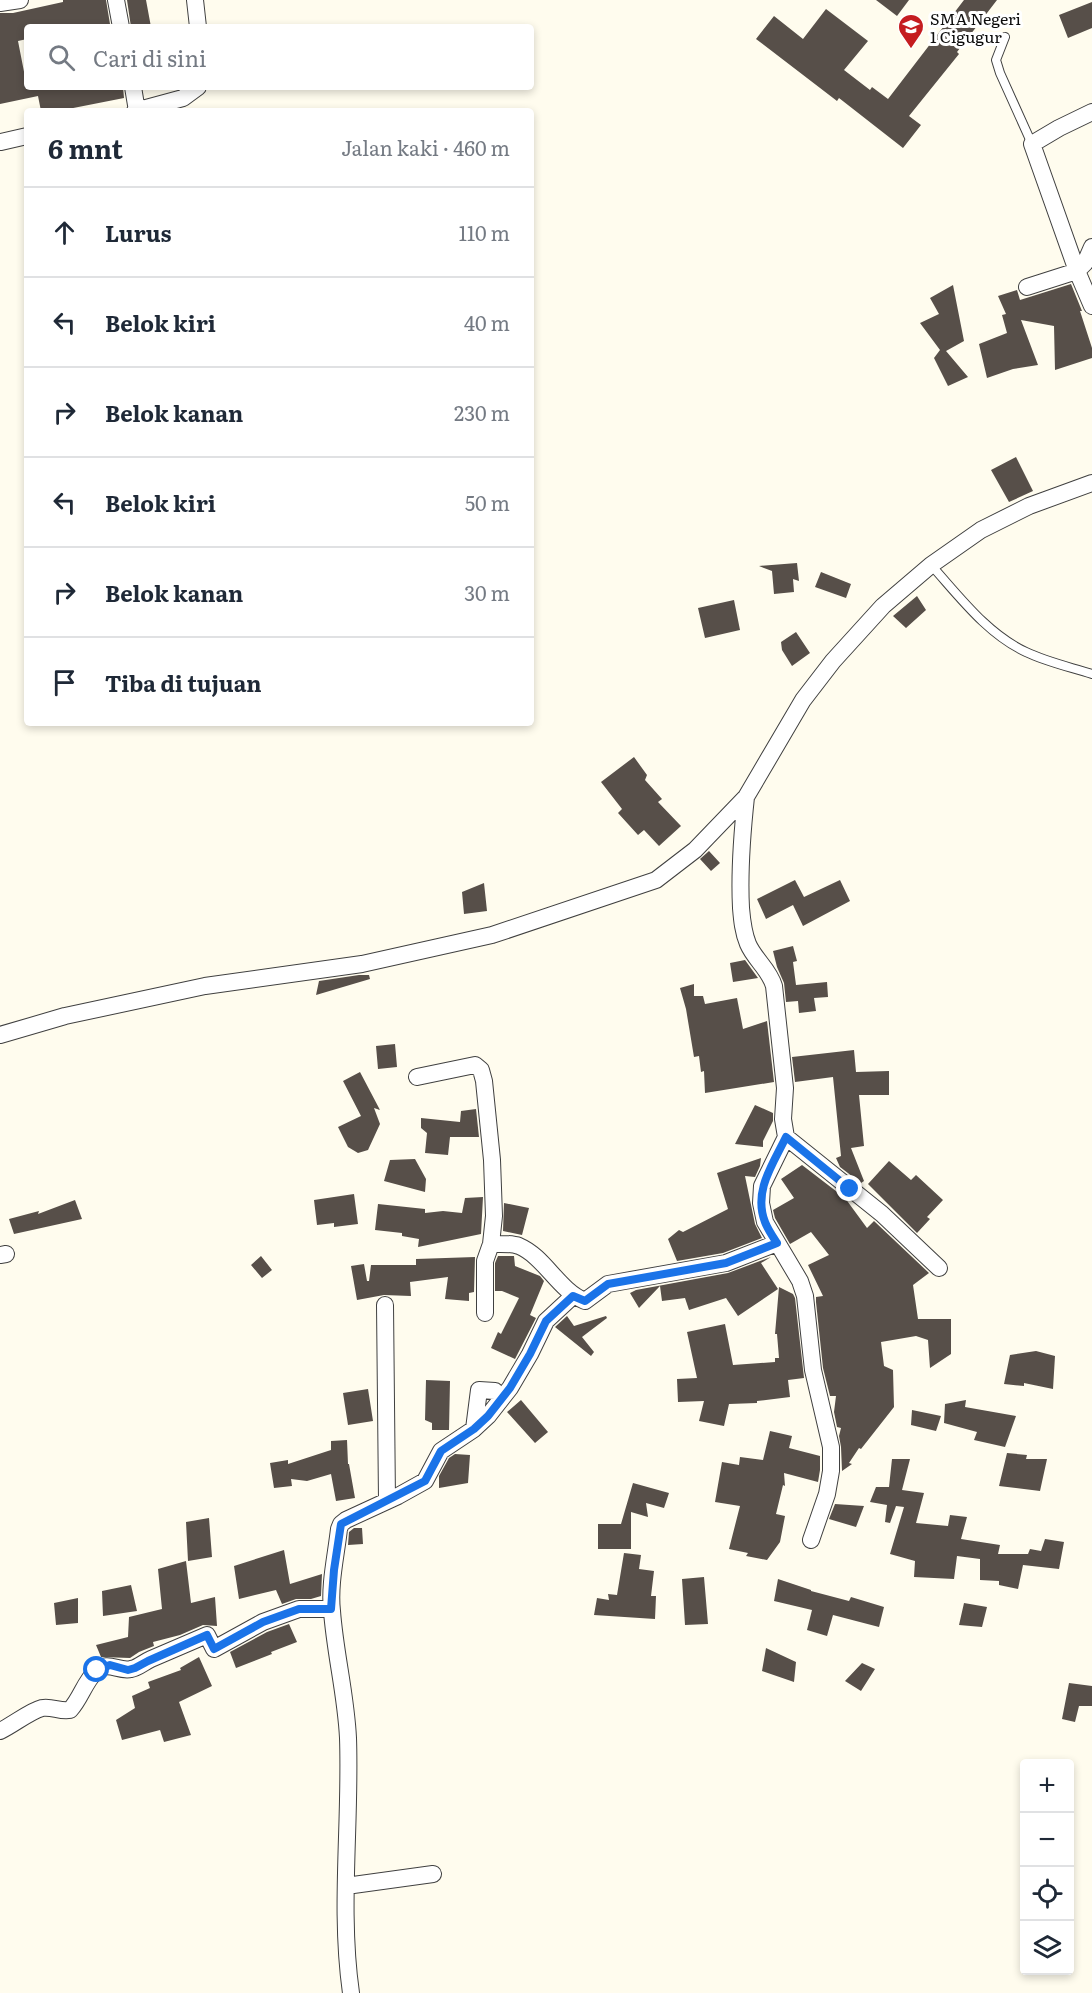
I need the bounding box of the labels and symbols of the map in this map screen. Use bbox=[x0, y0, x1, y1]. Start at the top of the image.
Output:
place label: SMA Negeri 1 Cigugur bbox=[930, 6, 1021, 48]
school or university icon: SMA Negeri 1 Cigugur bbox=[896, 12, 926, 50]
route end bbox=[836, 1175, 862, 1201]
route start bbox=[83, 1656, 109, 1682]

